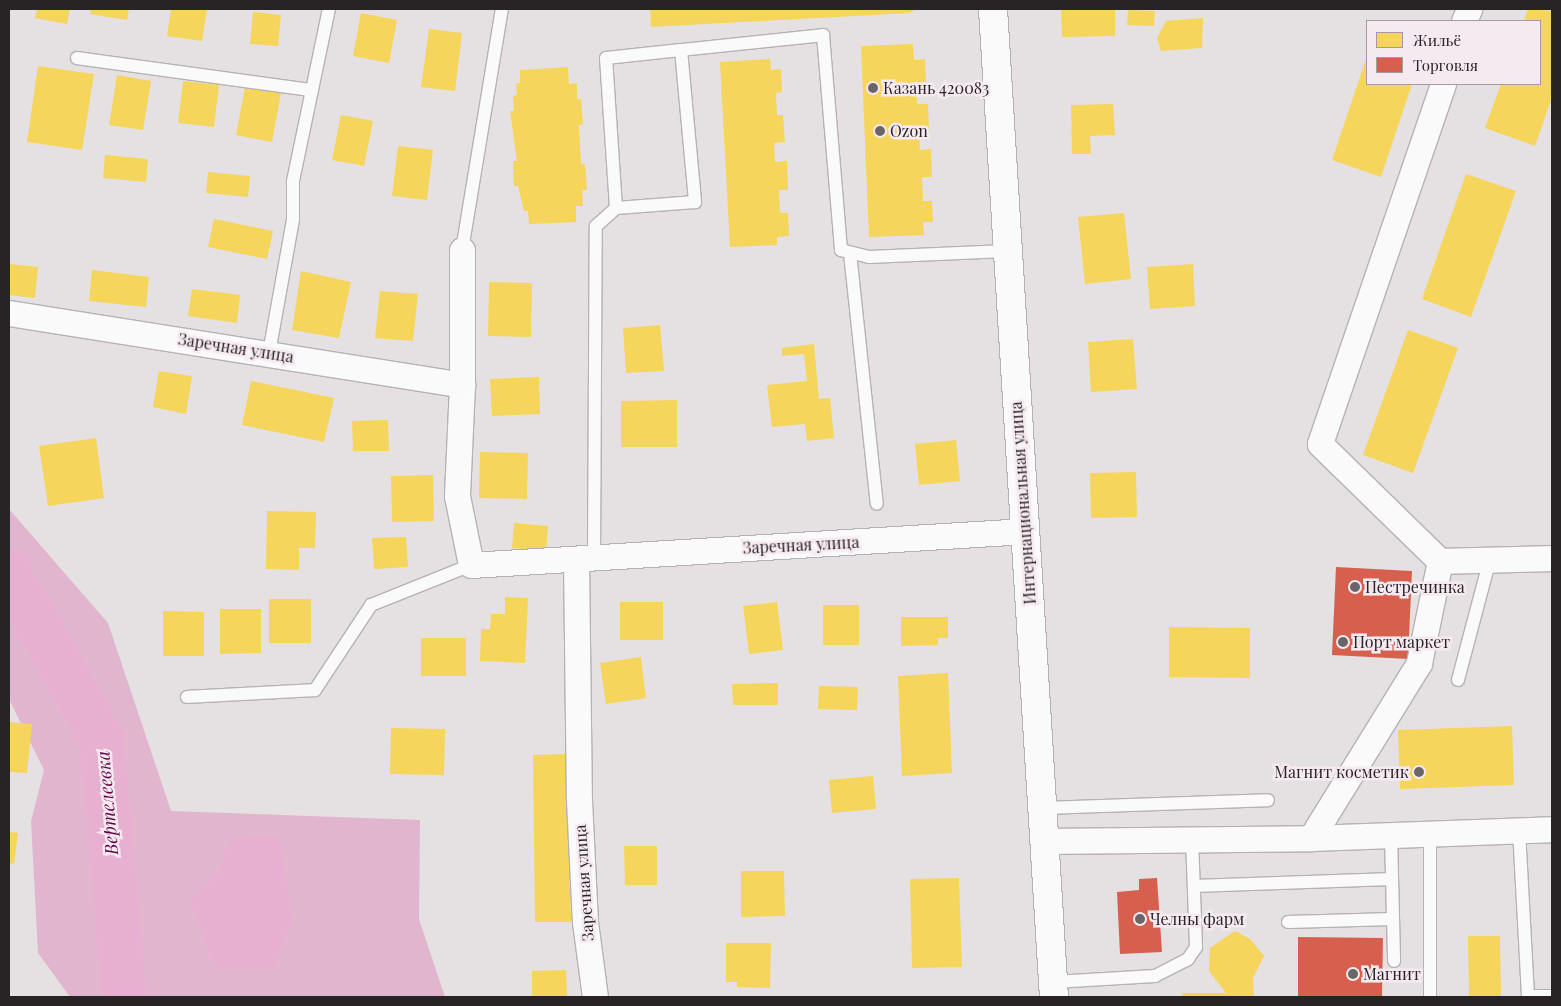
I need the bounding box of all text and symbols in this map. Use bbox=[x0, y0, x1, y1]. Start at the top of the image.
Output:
legend bbox=[1366, 20, 1541, 85]
text: Жильё bbox=[1413, 30, 1461, 50]
text: Торговля bbox=[1413, 55, 1478, 75]
place label: Казань 420083 bbox=[883, 78, 989, 98]
marker: Казань 420083 bbox=[867, 82, 879, 94]
place label: Ozon bbox=[890, 121, 928, 141]
marker: Ozon bbox=[874, 125, 886, 137]
street label: Заречная улица bbox=[177, 329, 295, 367]
street label: Интернациональная улица bbox=[1006, 401, 1040, 605]
street label: Заречная улица bbox=[742, 532, 860, 558]
place label: Пестречинка bbox=[1365, 577, 1465, 597]
marker: Пестречинка bbox=[1349, 581, 1361, 593]
place label: Порт маркет bbox=[1353, 632, 1450, 652]
marker: Порт маркет bbox=[1337, 636, 1349, 648]
water label: Вертелеевка bbox=[92, 750, 122, 856]
place label: Магнит косметик bbox=[1274, 762, 1409, 782]
marker: Магнит косметик bbox=[1413, 766, 1425, 778]
street label: Заречная улица bbox=[570, 824, 598, 942]
place label: Челны фарм bbox=[1150, 909, 1244, 929]
marker: Челны фарм bbox=[1134, 913, 1146, 925]
place label: Магнит bbox=[1363, 964, 1421, 984]
marker: Магнит bbox=[1347, 968, 1359, 980]

